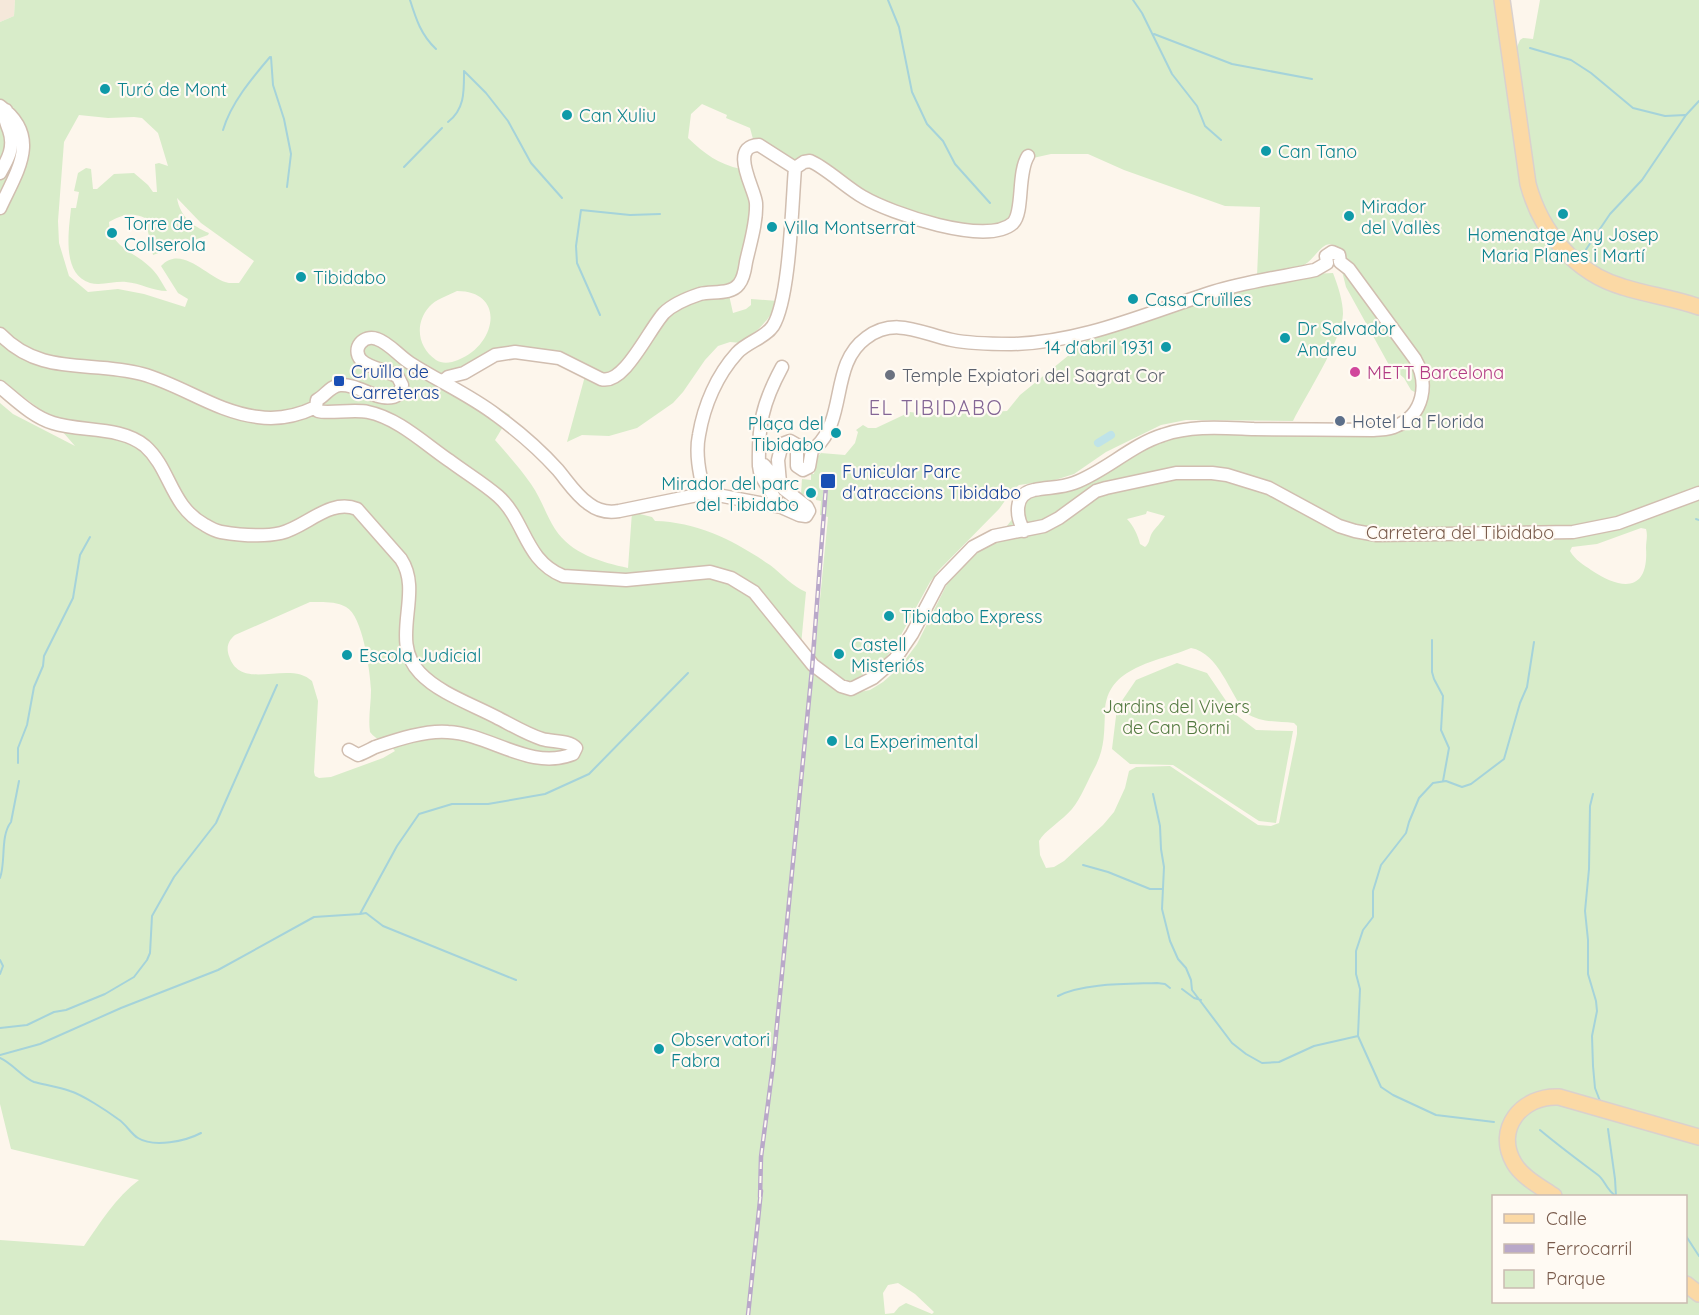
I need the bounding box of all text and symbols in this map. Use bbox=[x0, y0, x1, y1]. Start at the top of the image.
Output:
place label: Turó de Mont bbox=[117, 78, 227, 101]
marker: Turó de Mont bbox=[98, 82, 112, 96]
place label: Can Xuliu bbox=[579, 104, 656, 127]
marker: Can Xuliu bbox=[560, 108, 574, 122]
place label: Can Tano bbox=[1278, 140, 1357, 163]
marker: Can Tano bbox=[1259, 144, 1273, 158]
place label: Mirador del Vallès bbox=[1361, 195, 1441, 239]
marker: Homenatge Any Josep Maria Planes i Martí bbox=[1556, 207, 1570, 221]
marker: Mirador del Vallès bbox=[1342, 209, 1356, 223]
place label: Torre de Collserola bbox=[124, 212, 206, 256]
place label: Villa Montserrat bbox=[784, 216, 916, 239]
marker: Villa Montserrat bbox=[765, 220, 779, 234]
place label: Homenatge Any Josep Maria Planes i Martí bbox=[1467, 223, 1659, 267]
marker: Torre de Collserola bbox=[105, 226, 119, 240]
place label: Tibidabo bbox=[313, 266, 386, 289]
marker: Tibidabo bbox=[294, 270, 308, 284]
place label: Casa Cruïlles bbox=[1145, 288, 1252, 311]
marker: Casa Cruïlles bbox=[1126, 292, 1140, 306]
place label: Dr Salvador Andreu bbox=[1297, 317, 1396, 361]
marker: Dr Salvador Andreu bbox=[1278, 331, 1292, 345]
place label: 14 d'abril 1931 bbox=[1044, 336, 1154, 359]
marker: 14 d'abril 1931 bbox=[1159, 340, 1173, 354]
place label: Cruïlla de Carreteras bbox=[351, 360, 440, 404]
place label: METT Barcelona bbox=[1367, 361, 1504, 384]
place label: Temple Expiatori del Sagrat Cor bbox=[902, 364, 1165, 387]
marker: METT Barcelona bbox=[1348, 365, 1362, 379]
marker: Temple Expiatori del Sagrat Cor bbox=[883, 368, 897, 382]
marker: Cruïlla de Carreteras bbox=[332, 374, 346, 388]
district label: EL TIBIDABO bbox=[869, 395, 1003, 420]
place label: Hotel La Florida bbox=[1352, 410, 1484, 433]
place label: Plaça del Tibidabo bbox=[748, 412, 824, 456]
marker: Hotel La Florida bbox=[1333, 414, 1347, 428]
marker: Plaça del Tibidabo bbox=[829, 426, 843, 440]
place label: Funicular Parc d'atraccions Tibidabo bbox=[842, 460, 1021, 504]
place label: Mirador del parc del Tibidabo bbox=[661, 472, 799, 516]
marker: Funicular Parc d'atraccions Tibidabo bbox=[819, 472, 837, 490]
marker: Mirador del parc del Tibidabo bbox=[804, 486, 818, 500]
street label: Carretera del Tibidabo bbox=[1366, 521, 1554, 544]
place label: Tibidabo Express bbox=[901, 605, 1042, 628]
marker: Tibidabo Express bbox=[882, 609, 896, 623]
place label: Castell Misteriós bbox=[851, 633, 924, 677]
place label: Escola Judicial bbox=[359, 644, 481, 667]
marker: Castell Misteriós bbox=[832, 647, 846, 661]
marker: Escola Judicial bbox=[340, 648, 354, 662]
park label: Jardins del Vivers de Can Borni bbox=[1102, 695, 1250, 739]
place label: La Experimental bbox=[844, 730, 978, 753]
marker: La Experimental bbox=[825, 734, 839, 748]
place label: Observatori Fabra bbox=[671, 1028, 770, 1072]
marker: Observatori Fabra bbox=[652, 1042, 666, 1056]
legend bbox=[1492, 1195, 1687, 1303]
text: Calle bbox=[1546, 1207, 1587, 1230]
text: Ferrocarril bbox=[1546, 1237, 1633, 1260]
text: Parque bbox=[1546, 1267, 1605, 1290]

